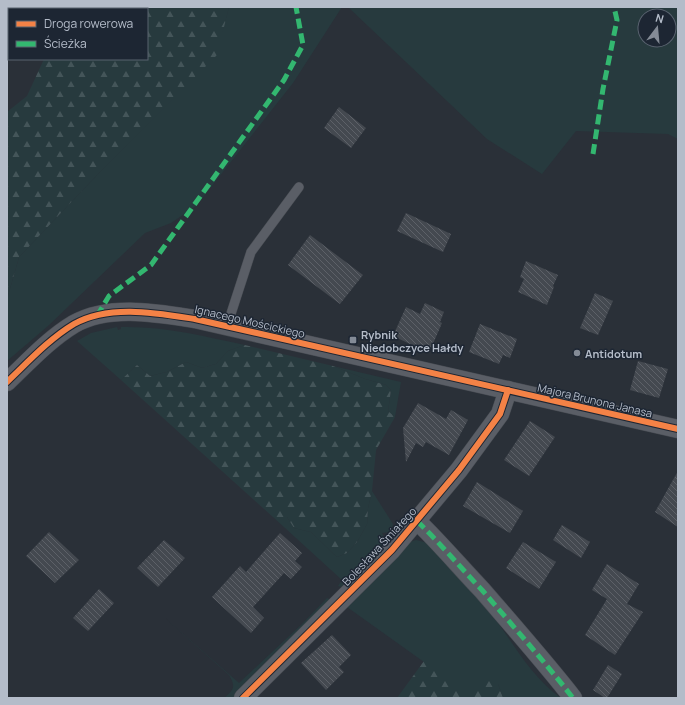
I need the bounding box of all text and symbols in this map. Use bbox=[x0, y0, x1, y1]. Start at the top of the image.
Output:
legend bbox=[8, 8, 148, 60]
north arrow bbox=[637, 8, 677, 48]
text: N bbox=[654, 10, 666, 26]
text: Droga rowerowa bbox=[44, 15, 133, 32]
text: Ścieżka bbox=[44, 35, 87, 52]
street label: Ignacego Mościckiego bbox=[193, 301, 307, 341]
place label: Rybnik Niedobczyce Hałdy bbox=[361, 327, 464, 355]
marker: Rybnik Niedobczyce Hałdy bbox=[348, 335, 358, 345]
place label: Antidotum bbox=[585, 346, 642, 361]
marker: Antidotum bbox=[572, 348, 582, 358]
street label: Majora Brunona Janasa bbox=[536, 379, 654, 421]
street label: Bolesława Śmiałego bbox=[339, 503, 420, 589]

